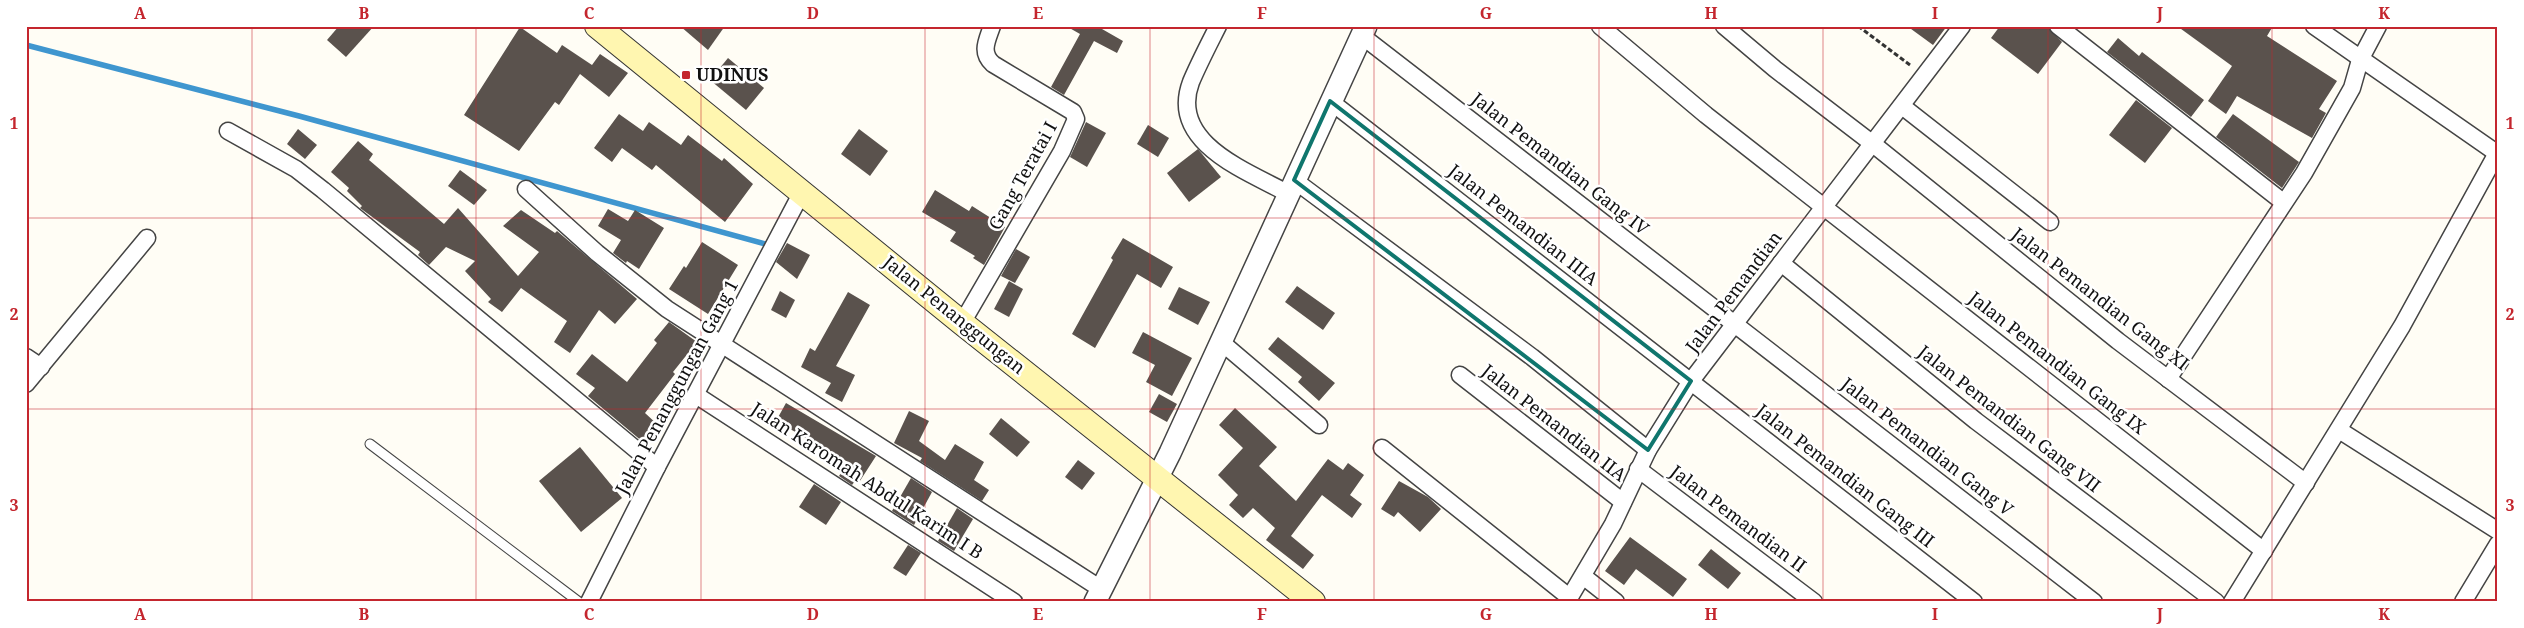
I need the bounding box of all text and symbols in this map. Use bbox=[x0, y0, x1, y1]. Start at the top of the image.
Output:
text: A bbox=[134, 2, 147, 24]
text: B bbox=[359, 2, 370, 24]
text: C bbox=[584, 2, 595, 24]
text: D bbox=[807, 2, 819, 24]
text: E bbox=[1033, 2, 1043, 24]
text: F bbox=[1257, 2, 1267, 24]
text: G bbox=[1480, 2, 1492, 24]
text: H bbox=[1704, 2, 1718, 24]
text: I bbox=[1932, 2, 1938, 24]
text: J bbox=[2156, 2, 2164, 24]
text: K bbox=[2378, 2, 2390, 24]
place label: UDINUS bbox=[696, 62, 769, 86]
marker: UDINUS bbox=[680, 69, 692, 81]
street label: Jalan Pemandian Gang IV bbox=[1466, 86, 1655, 241]
text: 1 bbox=[9, 112, 19, 134]
text: 1 bbox=[2505, 112, 2515, 134]
street label: Gang Teratai I bbox=[982, 117, 1062, 234]
street label: Jalan Pemandian IIIA bbox=[1443, 158, 1604, 290]
street label: Jalan Pemandian Gang XI bbox=[2006, 221, 2194, 375]
street label: Jalan Pemandian bbox=[1679, 225, 1787, 358]
street label: Jalan Penanggungan bbox=[878, 249, 1031, 379]
street label: Jalan Penanggungan Gang 1 bbox=[609, 275, 743, 499]
street label: Jalan Pemandian Gang IX bbox=[1963, 285, 2151, 439]
text: 2 bbox=[9, 303, 19, 325]
text: 2 bbox=[2505, 303, 2515, 325]
street label: Jalan Pemandian Gang VII bbox=[1914, 341, 2104, 497]
street label: Jalan Pemandian IIA bbox=[1477, 358, 1632, 486]
street label: Jalan Pemandian Gang V bbox=[1837, 373, 2017, 521]
street label: Jalan Karomah Abdul Karim I B bbox=[746, 396, 988, 564]
street label: Jalan Pemandian Gang III bbox=[1751, 397, 1940, 552]
street label: Jalan Pemandian II bbox=[1665, 459, 1811, 577]
text: 3 bbox=[9, 494, 19, 516]
text: 3 bbox=[2505, 494, 2515, 516]
text: A bbox=[134, 603, 147, 625]
text: B bbox=[359, 603, 370, 625]
text: C bbox=[584, 603, 595, 625]
text: D bbox=[807, 603, 819, 625]
text: E bbox=[1033, 603, 1043, 625]
text: F bbox=[1257, 603, 1267, 625]
text: G bbox=[1480, 603, 1492, 625]
text: H bbox=[1704, 603, 1718, 625]
text: I bbox=[1932, 603, 1938, 625]
text: J bbox=[2156, 603, 2164, 625]
text: K bbox=[2378, 603, 2390, 625]

